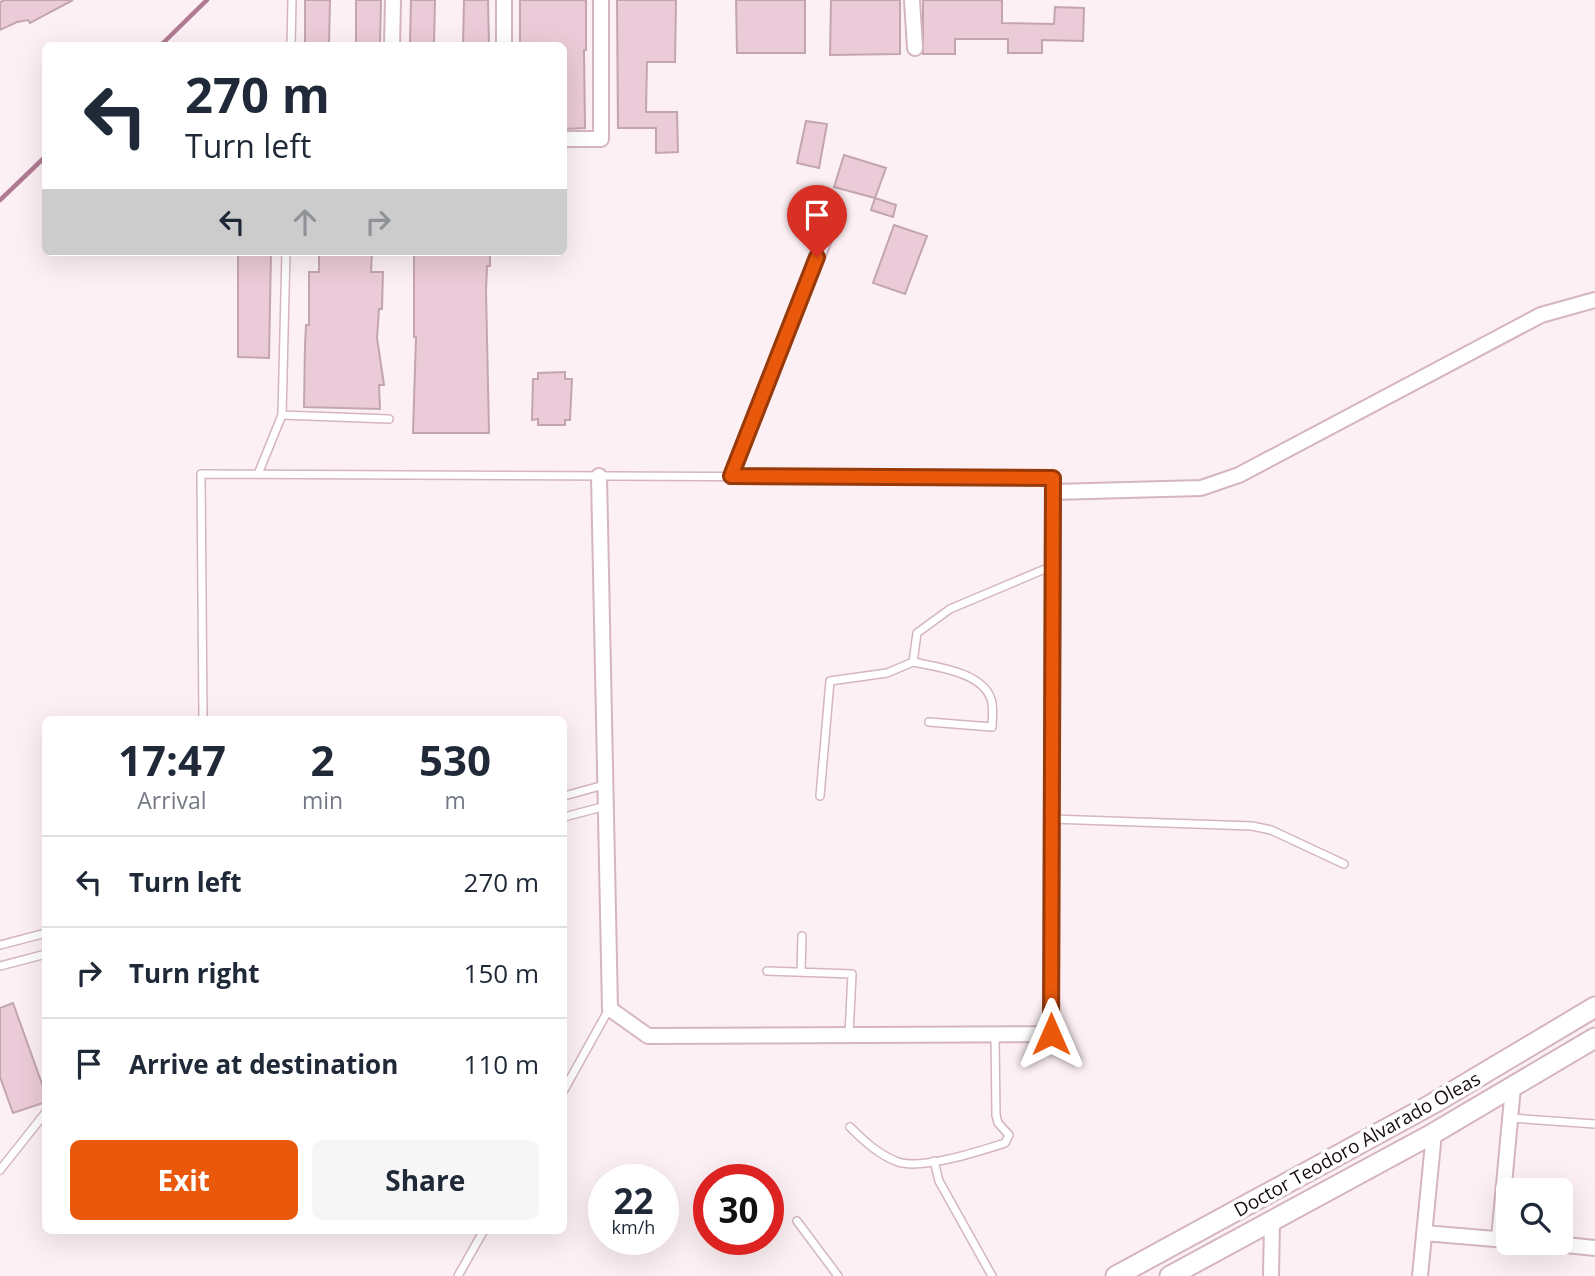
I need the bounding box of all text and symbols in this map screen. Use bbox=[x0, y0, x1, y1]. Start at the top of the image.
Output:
text: 270 m bbox=[185, 61, 330, 127]
icon: left bbox=[70, 70, 161, 161]
text: Turn left bbox=[185, 124, 311, 167]
pin bbox=[787, 185, 847, 257]
icon: arrive bbox=[798, 196, 836, 234]
icon: left bbox=[213, 203, 251, 241]
icon: ahead bbox=[286, 203, 324, 241]
icon: right bbox=[359, 203, 397, 241]
text: 17:47 bbox=[118, 731, 226, 788]
text: 2 bbox=[310, 731, 335, 788]
text: 530 bbox=[419, 731, 491, 788]
text: Arrival bbox=[137, 784, 207, 816]
text: min bbox=[302, 784, 343, 816]
text: m bbox=[444, 784, 466, 816]
icon: left bbox=[70, 863, 108, 901]
text: Turn left bbox=[129, 864, 241, 900]
text: 270 m bbox=[464, 864, 539, 900]
icon: right bbox=[70, 954, 108, 992]
text: Turn right bbox=[129, 955, 260, 991]
text: 150 m bbox=[464, 955, 539, 991]
position arrow bbox=[1014, 997, 1088, 1071]
icon: arrive bbox=[70, 1045, 108, 1083]
text: Arrive at destination bbox=[129, 1046, 398, 1082]
text: 110 m bbox=[464, 1046, 539, 1082]
street label: Doctor Teodoro Alvarado Oleas bbox=[1229, 1065, 1485, 1223]
button: Exit bbox=[70, 1140, 298, 1220]
button: Share bbox=[312, 1140, 539, 1220]
speed limit sign: 30 bbox=[693, 1164, 784, 1255]
text: 22 bbox=[613, 1177, 654, 1224]
map controls bbox=[1496, 1178, 1573, 1255]
button: search bbox=[1496, 1178, 1573, 1255]
text: km/h bbox=[612, 1215, 655, 1239]

